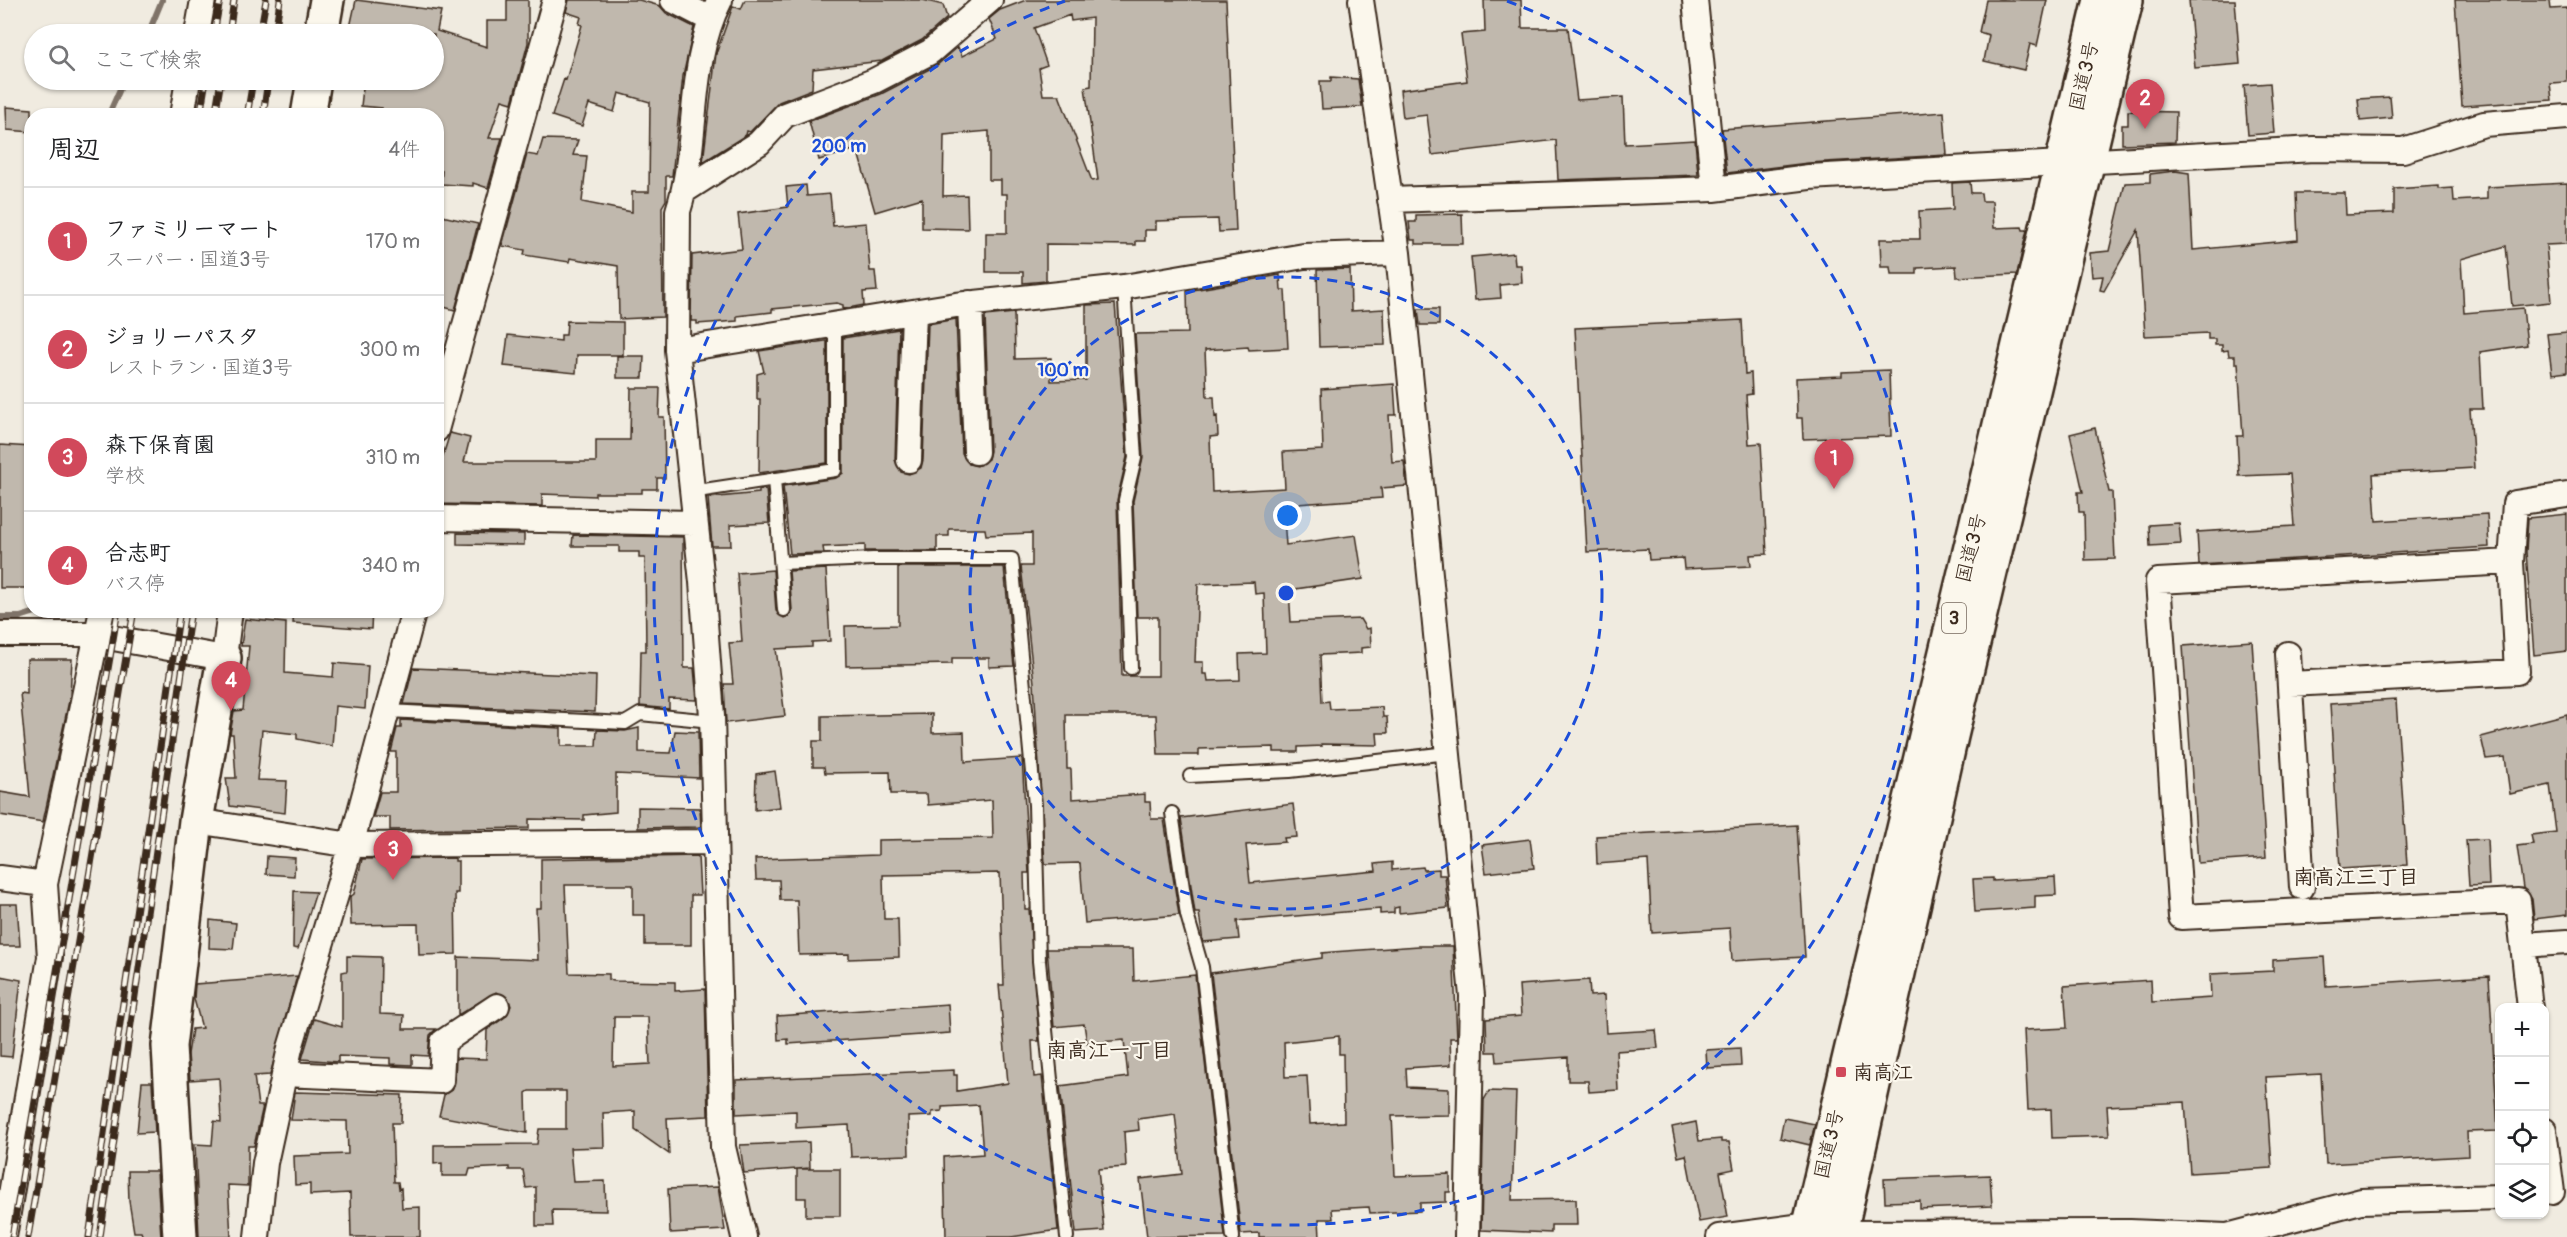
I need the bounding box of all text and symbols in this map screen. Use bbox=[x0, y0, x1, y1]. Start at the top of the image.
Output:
search box bbox=[24, 24, 444, 90]
street label: 国道3号 bbox=[2064, 39, 2104, 113]
icon: search bbox=[45, 41, 78, 74]
text: ここで検索 bbox=[93, 46, 203, 74]
pin: 2 bbox=[2126, 80, 2164, 129]
text: 周辺 bbox=[48, 134, 100, 166]
text: 200 m bbox=[812, 135, 866, 158]
text: 4件 bbox=[388, 137, 420, 162]
text: ファミリーマート bbox=[105, 215, 282, 243]
text: 1 bbox=[64, 229, 71, 254]
text: 170 m bbox=[366, 229, 420, 254]
text: スーパー · 国道3号 bbox=[105, 247, 271, 272]
text: ジョリーパスタ bbox=[105, 323, 259, 351]
text: 2 bbox=[62, 337, 73, 362]
text: 300 m bbox=[359, 337, 420, 362]
text: レストラン · 国道3号 bbox=[105, 355, 293, 380]
text: 100 m bbox=[1037, 359, 1089, 382]
text: 森下保育園 bbox=[105, 431, 215, 459]
pin: 1 bbox=[1814, 440, 1854, 489]
text: 3 bbox=[62, 445, 73, 470]
text: 310 m bbox=[365, 445, 420, 470]
text: 学校 bbox=[105, 463, 145, 488]
your location bbox=[1273, 501, 1302, 530]
street label: 国道3号 bbox=[1950, 510, 1992, 586]
text: 合志町 bbox=[105, 539, 171, 567]
text: 4 bbox=[62, 553, 73, 578]
text: 340 m bbox=[361, 553, 420, 578]
text: バス停 bbox=[105, 571, 165, 596]
centre of rings bbox=[1276, 583, 1296, 603]
road number: 3 bbox=[1942, 603, 1966, 633]
pin: 4 bbox=[212, 662, 250, 711]
pin: 3 bbox=[374, 830, 412, 880]
district label: 南高江三丁目 bbox=[2293, 864, 2419, 891]
map controls bbox=[2495, 1003, 2549, 1219]
button: + bbox=[2495, 1003, 2549, 1057]
district label: 南高江一丁目 bbox=[1046, 1037, 1172, 1064]
button: − bbox=[2495, 1057, 2549, 1111]
place label: 南高江 bbox=[1853, 1060, 1913, 1085]
marker: 南高江 bbox=[1834, 1065, 1848, 1079]
street label: 国道3号 bbox=[1809, 1107, 1849, 1181]
button: locate bbox=[2495, 1111, 2549, 1165]
button: layers bbox=[2495, 1165, 2549, 1219]

